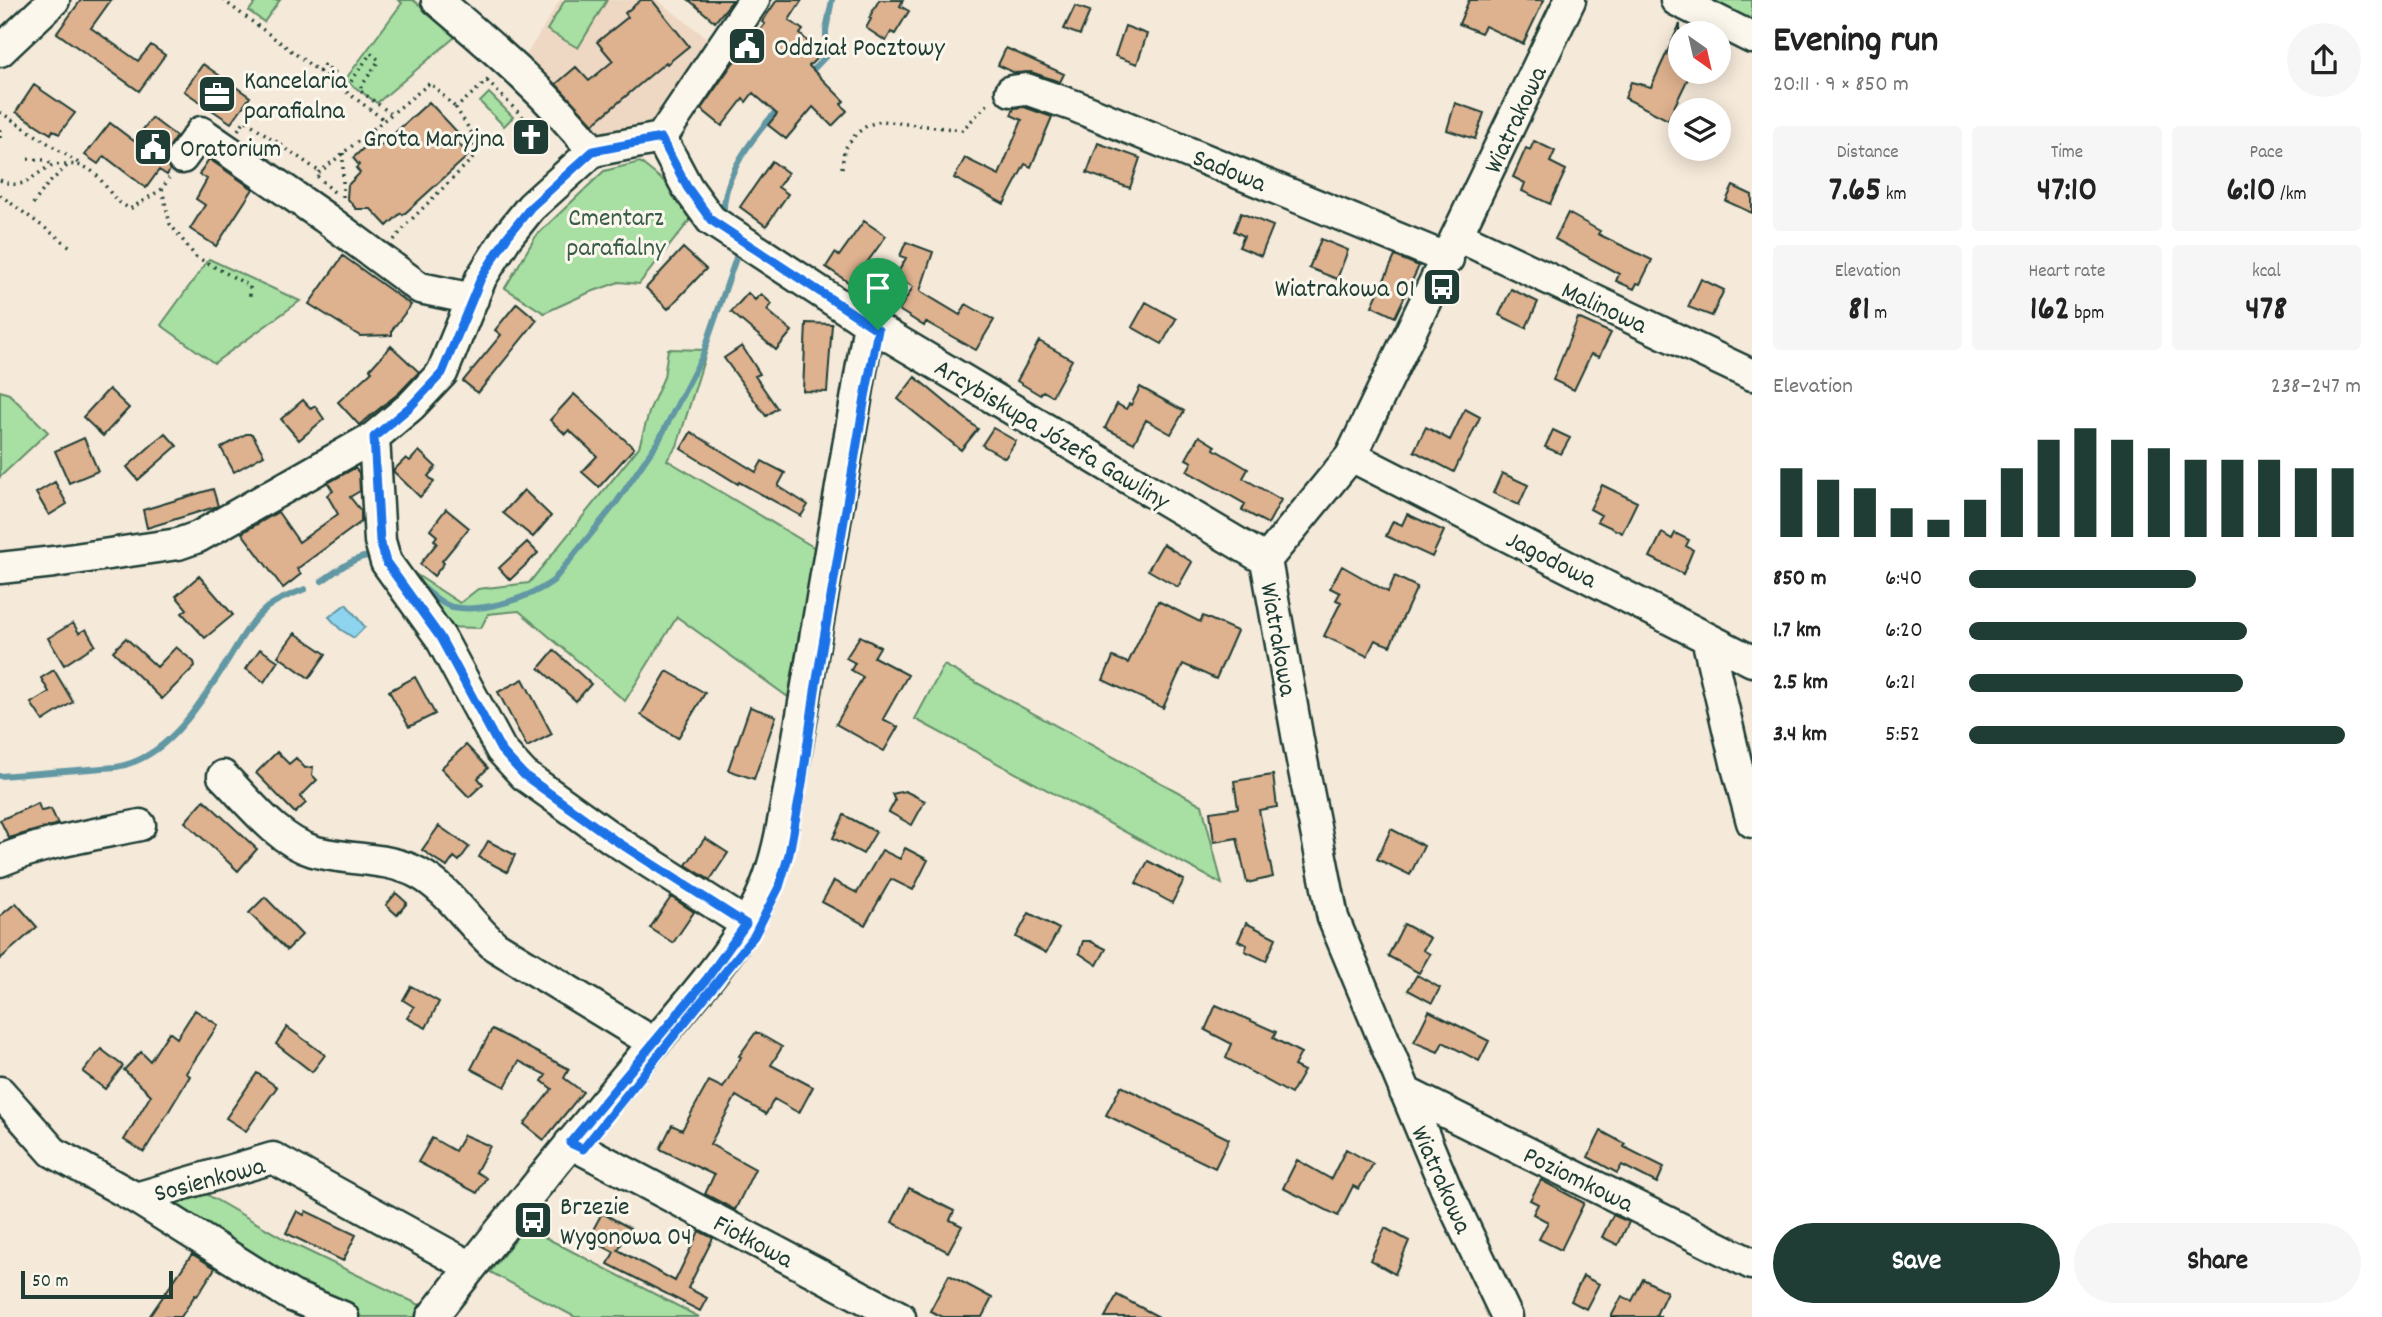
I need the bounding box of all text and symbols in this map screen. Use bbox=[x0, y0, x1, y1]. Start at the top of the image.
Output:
text: Evening run bbox=[1773, 15, 1938, 70]
north arrow bbox=[1668, 21, 1731, 84]
map controls bbox=[1668, 21, 1731, 161]
button: share bbox=[2287, 23, 2361, 97]
public building icon: Oddział Pocztowy bbox=[726, 25, 768, 67]
place label: Oddział Pocztowy bbox=[774, 31, 945, 68]
street label: Wiatrakowa bbox=[1476, 60, 1558, 180]
place label: Kancelaria parafialna bbox=[244, 64, 348, 131]
text: 20:11 · 9 × 850 m bbox=[1773, 69, 1909, 102]
office icon: Kancelaria parafialna bbox=[196, 73, 238, 115]
button: layers bbox=[1668, 98, 1731, 161]
church icon: Grota Maryjna bbox=[510, 116, 552, 158]
place label: Grota Maryjna bbox=[363, 122, 505, 159]
public building icon: Oratorium bbox=[132, 126, 174, 168]
place label: Oratorium bbox=[180, 132, 281, 169]
text: Distance bbox=[1837, 140, 1899, 167]
text: Time bbox=[2051, 140, 2083, 167]
text: Pace bbox=[2250, 140, 2283, 167]
street label: Sadowa bbox=[1186, 141, 1272, 204]
text: 7.65 bbox=[1829, 167, 1881, 217]
text: 47:10 bbox=[2037, 167, 2097, 217]
text: 6:10 bbox=[2226, 167, 2276, 217]
text: km bbox=[1881, 182, 1907, 209]
text: /km bbox=[2276, 182, 2306, 209]
park label: Cmentarz parafialny bbox=[567, 201, 666, 268]
pin bbox=[848, 258, 908, 330]
text: Elevation bbox=[1835, 259, 1901, 286]
text: Heart rate bbox=[2029, 259, 2105, 286]
text: kcal bbox=[2252, 259, 2281, 286]
bus stop icon: Wiatrakowa 01 bbox=[1421, 266, 1463, 308]
icon: arrive bbox=[859, 269, 897, 307]
place label: Wiatrakowa 01 bbox=[1275, 272, 1415, 309]
street label: Malinowa bbox=[1555, 273, 1653, 345]
text: 81 bbox=[1848, 286, 1870, 336]
text: 162 bbox=[2030, 286, 2070, 336]
text: 478 bbox=[2245, 286, 2287, 336]
text: m bbox=[1870, 301, 1887, 328]
text: bpm bbox=[2070, 301, 2104, 328]
street label: Arcybiskupa Józefa Gawliny bbox=[926, 351, 1176, 521]
text: Elevation bbox=[1773, 371, 1853, 404]
text: 238–247 m bbox=[2271, 371, 2361, 404]
street label: Jagodowa bbox=[1499, 523, 1603, 600]
text: 850 m bbox=[1773, 563, 1826, 596]
text: 6:40 bbox=[1885, 563, 1922, 596]
street label: Wiatrakowa bbox=[1248, 580, 1305, 700]
text: 1.7 km bbox=[1773, 615, 1821, 648]
text: 6:20 bbox=[1885, 615, 1923, 648]
text: 2.5 km bbox=[1773, 667, 1828, 700]
text: 6:21 bbox=[1885, 667, 1915, 700]
text: 3.4 km bbox=[1773, 719, 1827, 752]
text: 5:52 bbox=[1885, 719, 1920, 752]
street label: Wiatrakowa bbox=[1400, 1121, 1480, 1241]
street label: Poziomkowa bbox=[1516, 1139, 1640, 1224]
street label: Sosienkowa bbox=[150, 1149, 270, 1214]
place label: Brzezie Wygonowa 04 bbox=[560, 1190, 692, 1257]
bus stop icon: Brzezie Wygonowa 04 bbox=[512, 1199, 554, 1241]
street label: Fiołkowa bbox=[706, 1207, 800, 1280]
button: Save bbox=[1773, 1223, 2060, 1303]
button: Share bbox=[2074, 1223, 2361, 1303]
scale bar bbox=[21, 1268, 173, 1300]
text: 50 m bbox=[32, 1269, 69, 1296]

